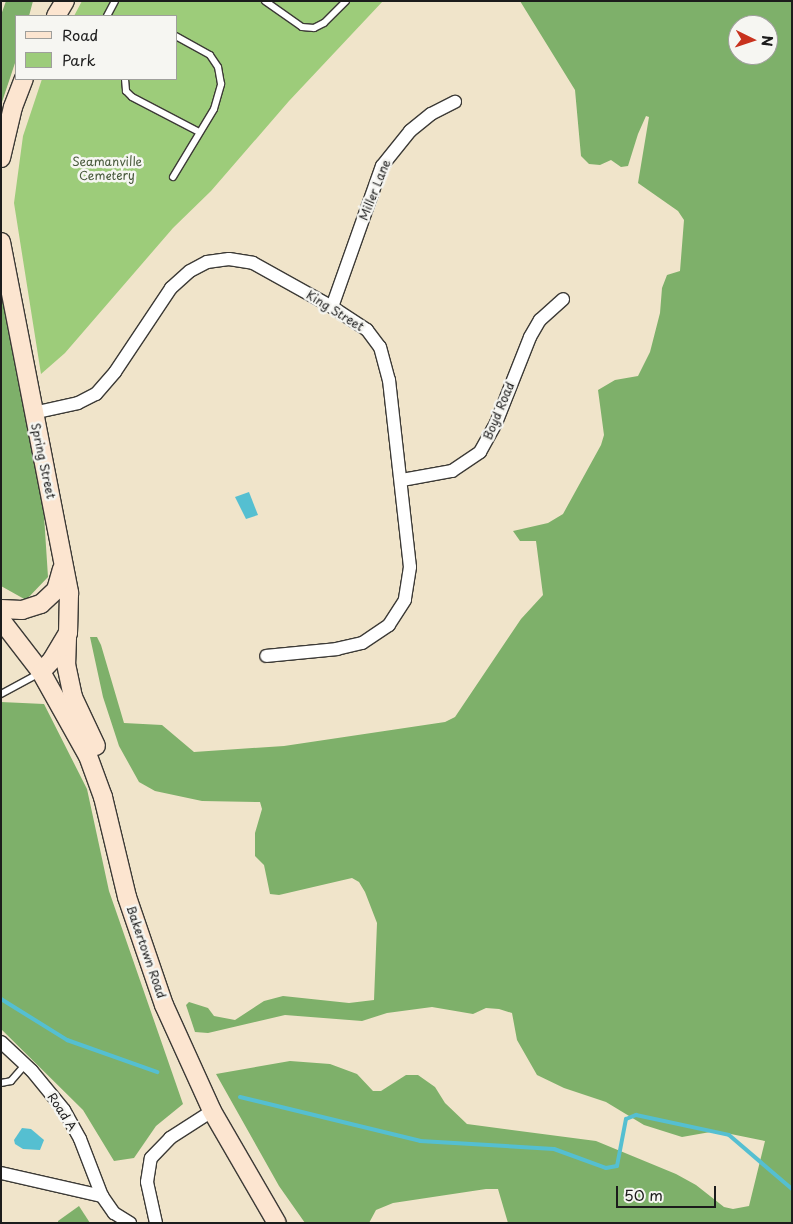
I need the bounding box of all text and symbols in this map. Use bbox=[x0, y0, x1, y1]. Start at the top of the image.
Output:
legend bbox=[15, 15, 178, 80]
north arrow bbox=[728, 15, 778, 65]
text: Road bbox=[62, 23, 98, 46]
text: N bbox=[757, 35, 778, 47]
text: Park bbox=[62, 48, 96, 71]
park label: Seamanville Cemetery bbox=[72, 155, 142, 183]
street label: Miller Lane bbox=[356, 157, 394, 223]
street label: King Street bbox=[304, 288, 366, 334]
street label: Boyd Road bbox=[480, 380, 518, 442]
street label: Spring Street bbox=[28, 422, 58, 500]
street label: Bakertown Road bbox=[124, 904, 168, 1000]
street label: Road A bbox=[44, 1090, 80, 1134]
scale bar bbox=[618, 1176, 718, 1208]
text: 50 m bbox=[624, 1183, 663, 1206]

